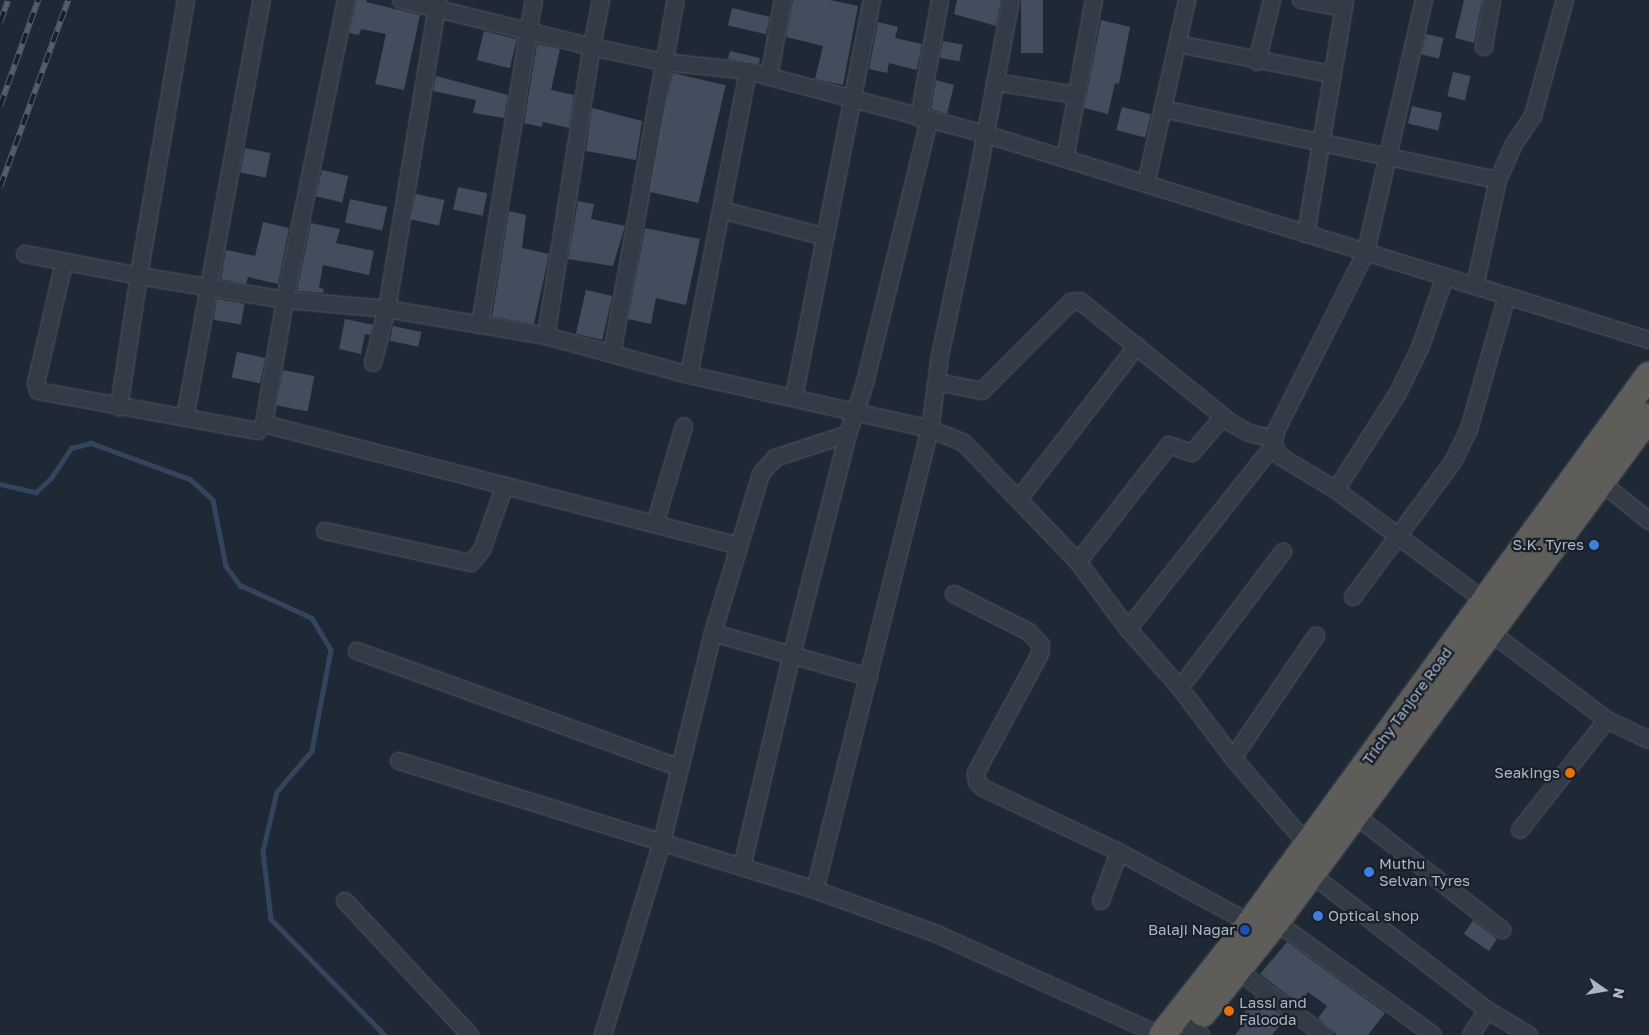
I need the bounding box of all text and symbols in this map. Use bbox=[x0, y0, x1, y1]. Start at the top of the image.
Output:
place label: S.K. Tyres bbox=[1513, 536, 1584, 554]
marker: S.K. Tyres bbox=[1588, 539, 1600, 551]
street label: Trichy Tanjore Road bbox=[1358, 644, 1456, 768]
place label: Seakings bbox=[1494, 764, 1560, 782]
marker: Seakings bbox=[1564, 767, 1576, 779]
place label: Muthu Selvan Tyres bbox=[1379, 854, 1470, 889]
marker: Muthu Selvan Tyres bbox=[1363, 866, 1375, 878]
place label: Optical shop bbox=[1328, 907, 1419, 925]
marker: Optical shop bbox=[1312, 910, 1324, 922]
place label: Balaji Nagar bbox=[1148, 921, 1235, 939]
marker: Balaji Nagar bbox=[1239, 924, 1251, 936]
north arrow bbox=[1579, 965, 1629, 1015]
text: N bbox=[1610, 986, 1629, 1001]
place label: Lassi and Falooda bbox=[1239, 993, 1307, 1028]
marker: Lassi and Falooda bbox=[1223, 1005, 1235, 1017]

